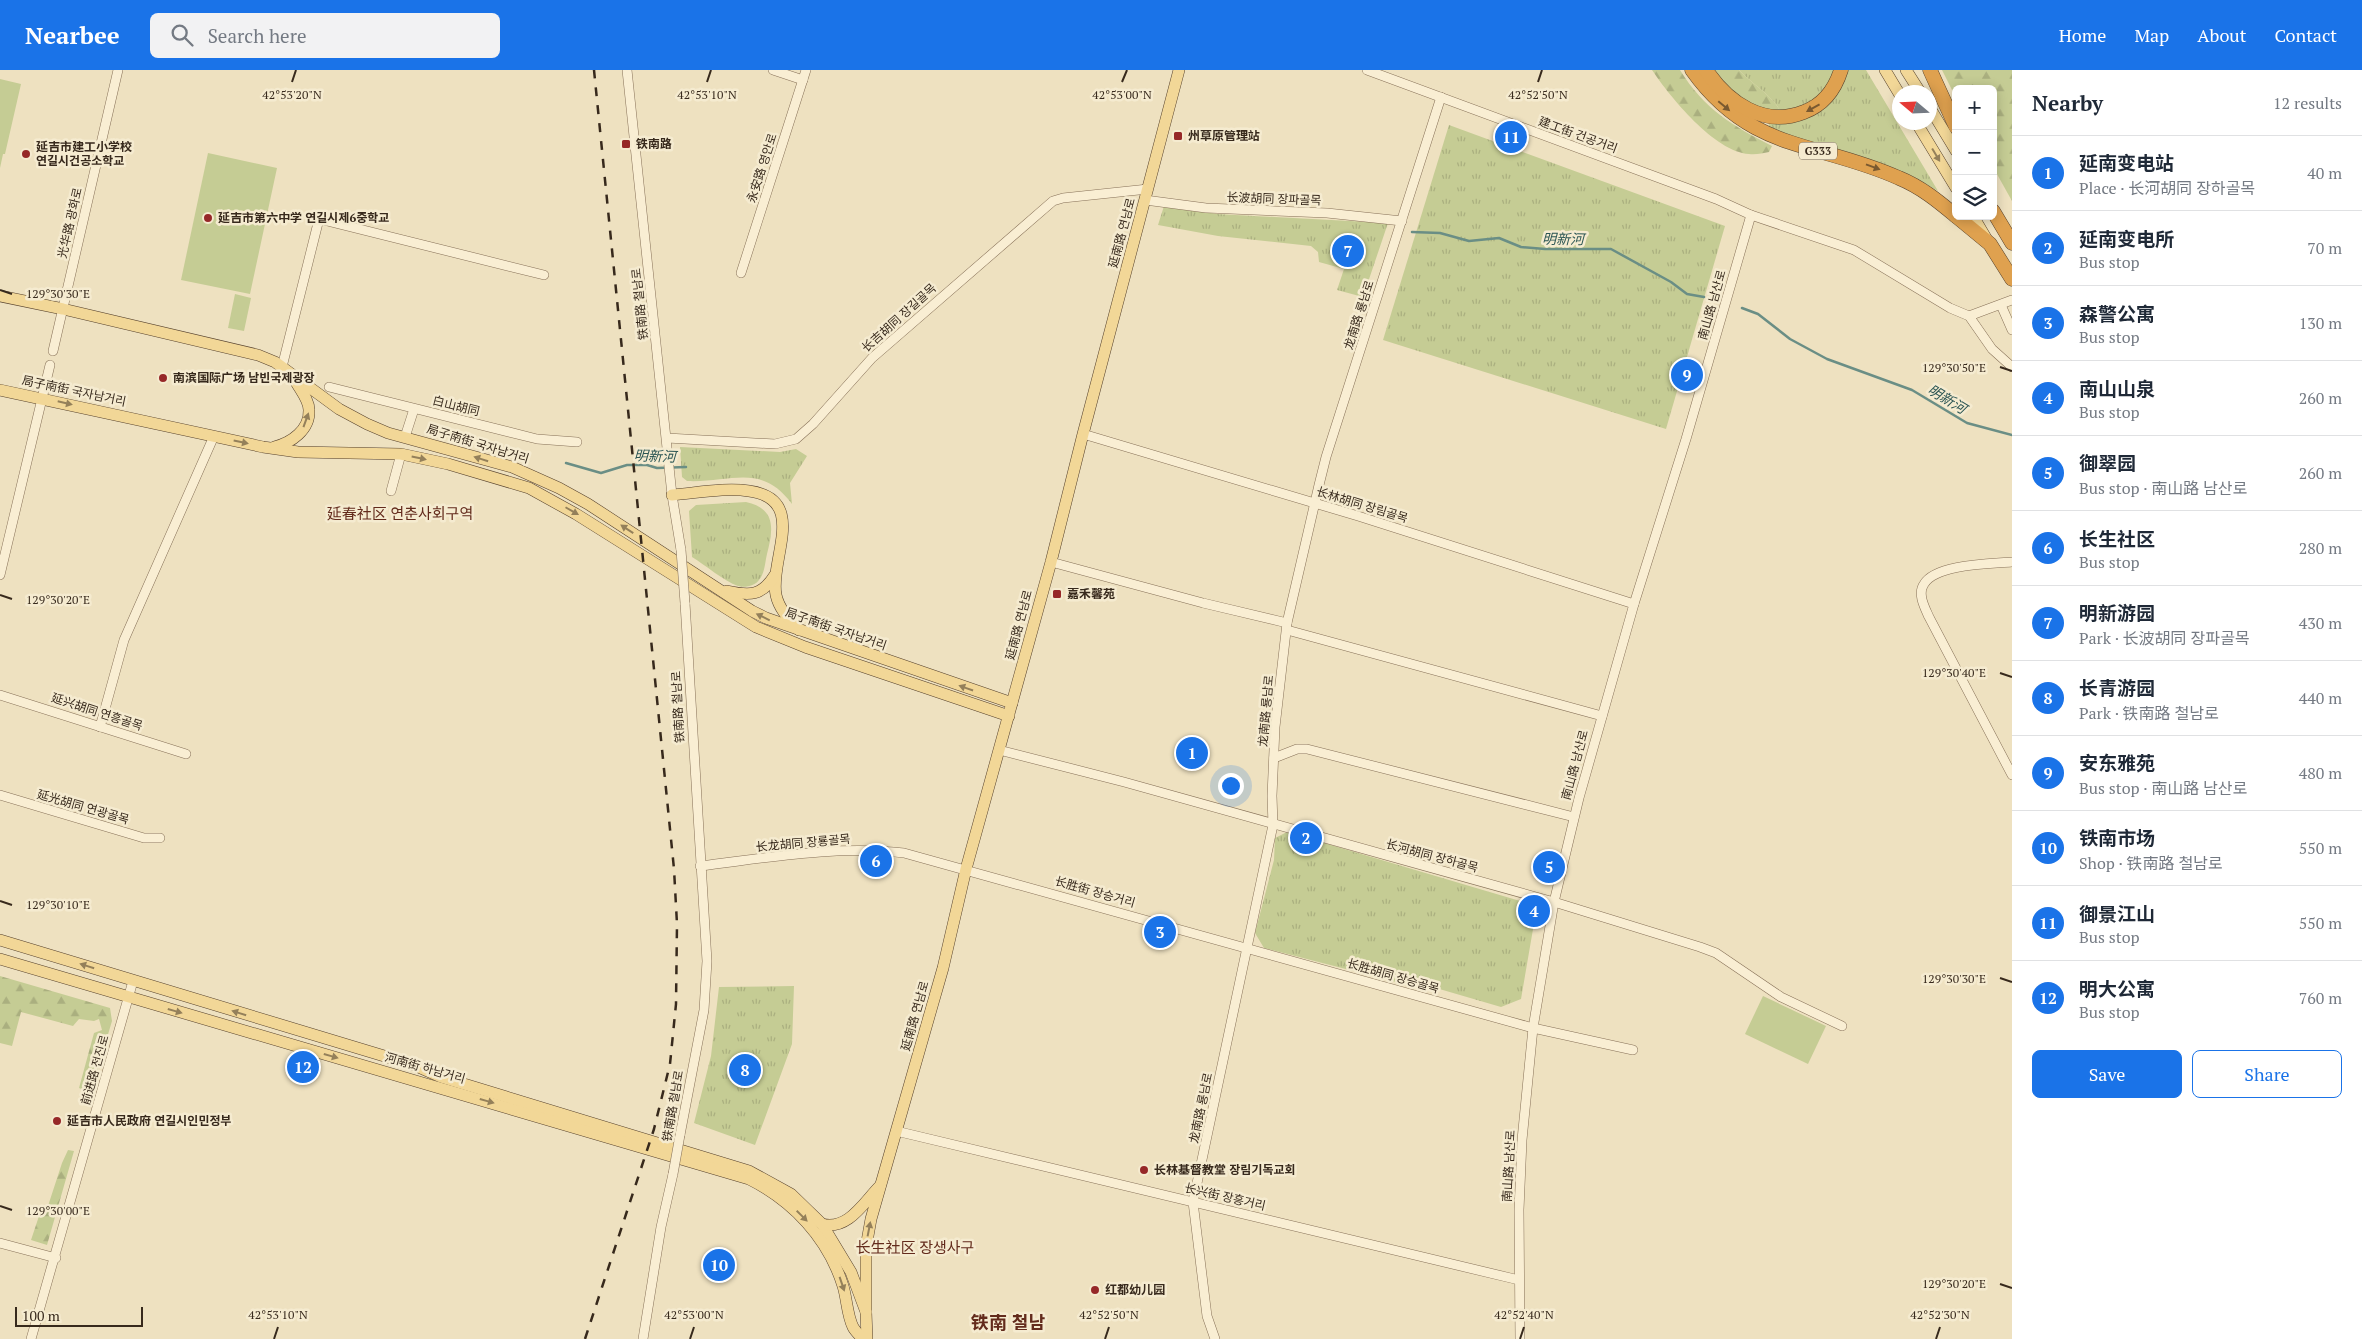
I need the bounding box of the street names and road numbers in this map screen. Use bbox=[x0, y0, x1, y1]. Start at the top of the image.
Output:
street label: 建工街 건공거리 bbox=[1537, 113, 1620, 156]
street label: 永安路 영안로 bbox=[743, 131, 780, 204]
road number: G333 bbox=[1799, 142, 1837, 160]
street label: 光华路 광화로 bbox=[54, 186, 85, 260]
street label: 长波胡同 장파골목 bbox=[1226, 189, 1322, 208]
street label: 延南路 연남로 bbox=[1105, 196, 1138, 270]
street label: 铁南路 철남로 bbox=[628, 267, 651, 341]
street label: 南山路 남산로 bbox=[1694, 268, 1729, 342]
street label: 龙南路 룡남로 bbox=[1340, 278, 1377, 351]
street label: 长吉胡同 장길골목 bbox=[858, 280, 939, 355]
street label: 局子南街 국자남거리 bbox=[21, 372, 128, 409]
street label: 白山胡同 bbox=[431, 392, 481, 419]
street label: 局子南街 국자남거리 bbox=[425, 421, 531, 466]
street label: 长林胡同 장림골목 bbox=[1314, 483, 1410, 526]
street label: 延南路 연남로 bbox=[1002, 588, 1035, 662]
street label: 局子南街 국자남거리 bbox=[784, 604, 889, 653]
street label: 铁南路 철남로 bbox=[668, 671, 687, 743]
street label: 龙南路 룡남로 bbox=[1255, 674, 1276, 747]
street label: 延兴胡同 연흥골목 bbox=[50, 690, 145, 733]
street label: 南山路 남산로 bbox=[1558, 728, 1591, 802]
street label: 延光胡同 연광골목 bbox=[35, 786, 131, 827]
street label: 长龙胡同 장룡골목 bbox=[755, 831, 851, 854]
street label: 长河胡同 장하골목 bbox=[1384, 836, 1480, 875]
street label: 长胜街 장승거리 bbox=[1053, 873, 1137, 910]
street label: 长胜胡同 장승골목 bbox=[1345, 955, 1441, 996]
street label: 延南路 연남로 bbox=[897, 979, 932, 1053]
street label: 前进路 전진로 bbox=[77, 1033, 112, 1107]
street label: 河南街 하남거리 bbox=[383, 1049, 467, 1086]
street label: 铁南路 철남로 bbox=[659, 1069, 686, 1143]
street label: 龙南路 룡남로 bbox=[1186, 1071, 1215, 1145]
street label: 南山路 남산로 bbox=[1499, 1130, 1518, 1202]
street label: 长兴街 장흥거리 bbox=[1183, 1180, 1267, 1213]

